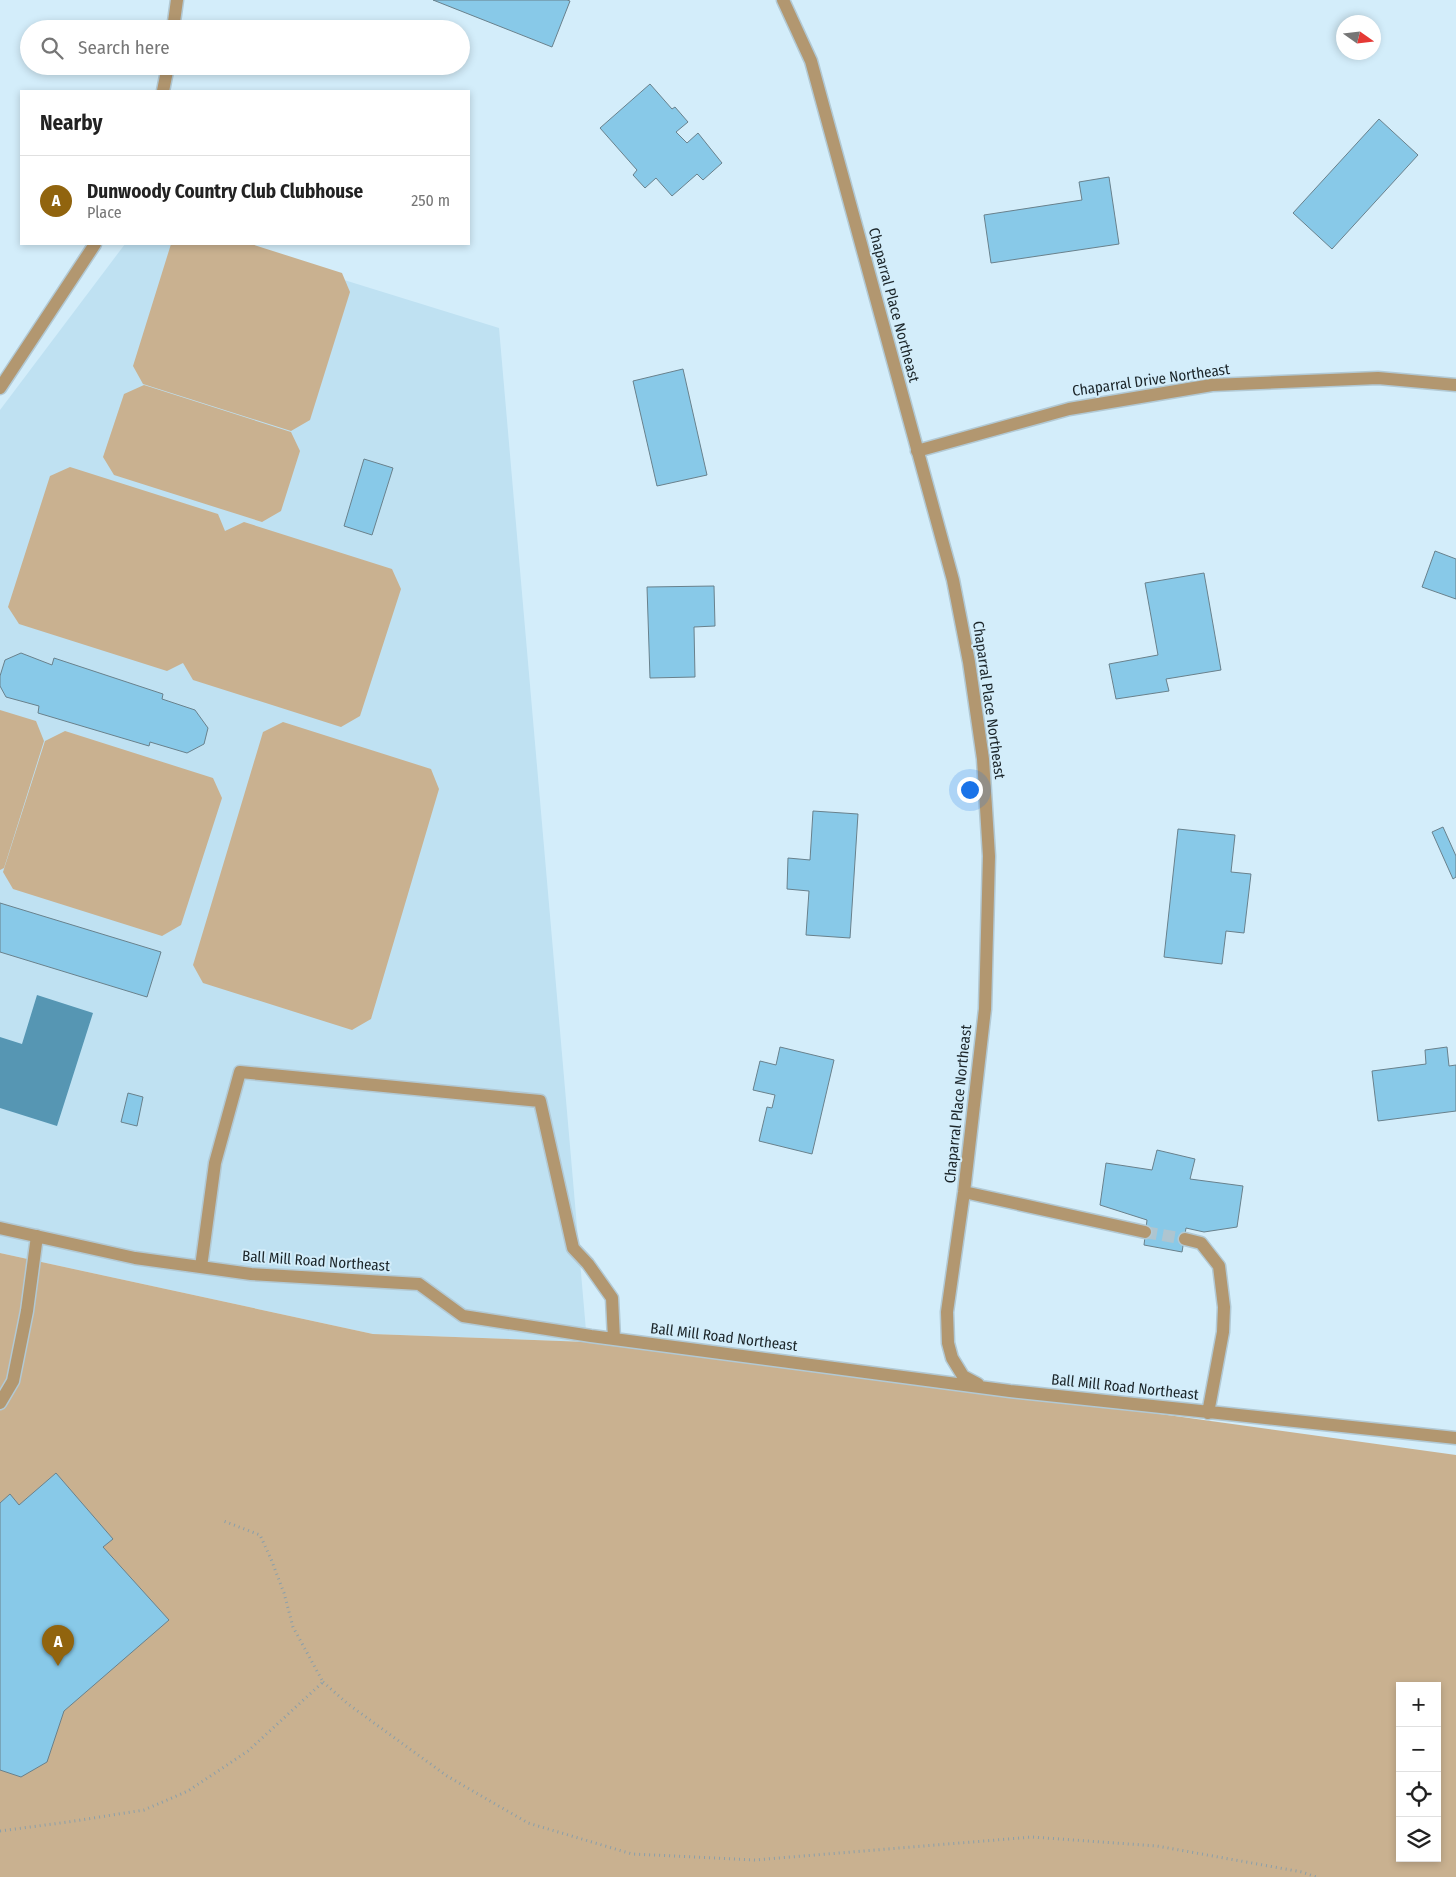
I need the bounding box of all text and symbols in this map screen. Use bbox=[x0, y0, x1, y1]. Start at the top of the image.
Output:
north arrow bbox=[1336, 15, 1381, 60]
search box bbox=[20, 20, 470, 75]
icon: search bbox=[38, 34, 66, 62]
text: Search here bbox=[78, 36, 170, 59]
text: Nearby bbox=[40, 110, 102, 136]
text: Dunwoody Country Club Clubhouse bbox=[87, 180, 363, 203]
text: A bbox=[52, 191, 60, 210]
text: 250 m bbox=[411, 191, 450, 210]
text: Place bbox=[87, 203, 122, 222]
street label: Chaparral Place Northeast bbox=[865, 226, 923, 384]
street label: Chaparral Drive Northeast bbox=[1071, 360, 1231, 400]
street label: Chaparral Place Northeast bbox=[969, 620, 1009, 780]
your location bbox=[957, 777, 983, 803]
street label: Chaparral Place Northeast bbox=[941, 1024, 975, 1184]
street label: Ball Mill Road Northeast bbox=[241, 1247, 391, 1275]
street label: Ball Mill Road Northeast bbox=[649, 1319, 799, 1355]
street label: Ball Mill Road Northeast bbox=[1050, 1370, 1200, 1404]
pin: A bbox=[42, 1625, 74, 1666]
map controls bbox=[1396, 1682, 1441, 1862]
button: + bbox=[1396, 1682, 1441, 1727]
button: − bbox=[1396, 1727, 1441, 1772]
button: locate bbox=[1396, 1772, 1441, 1817]
button: layers bbox=[1396, 1817, 1441, 1862]

